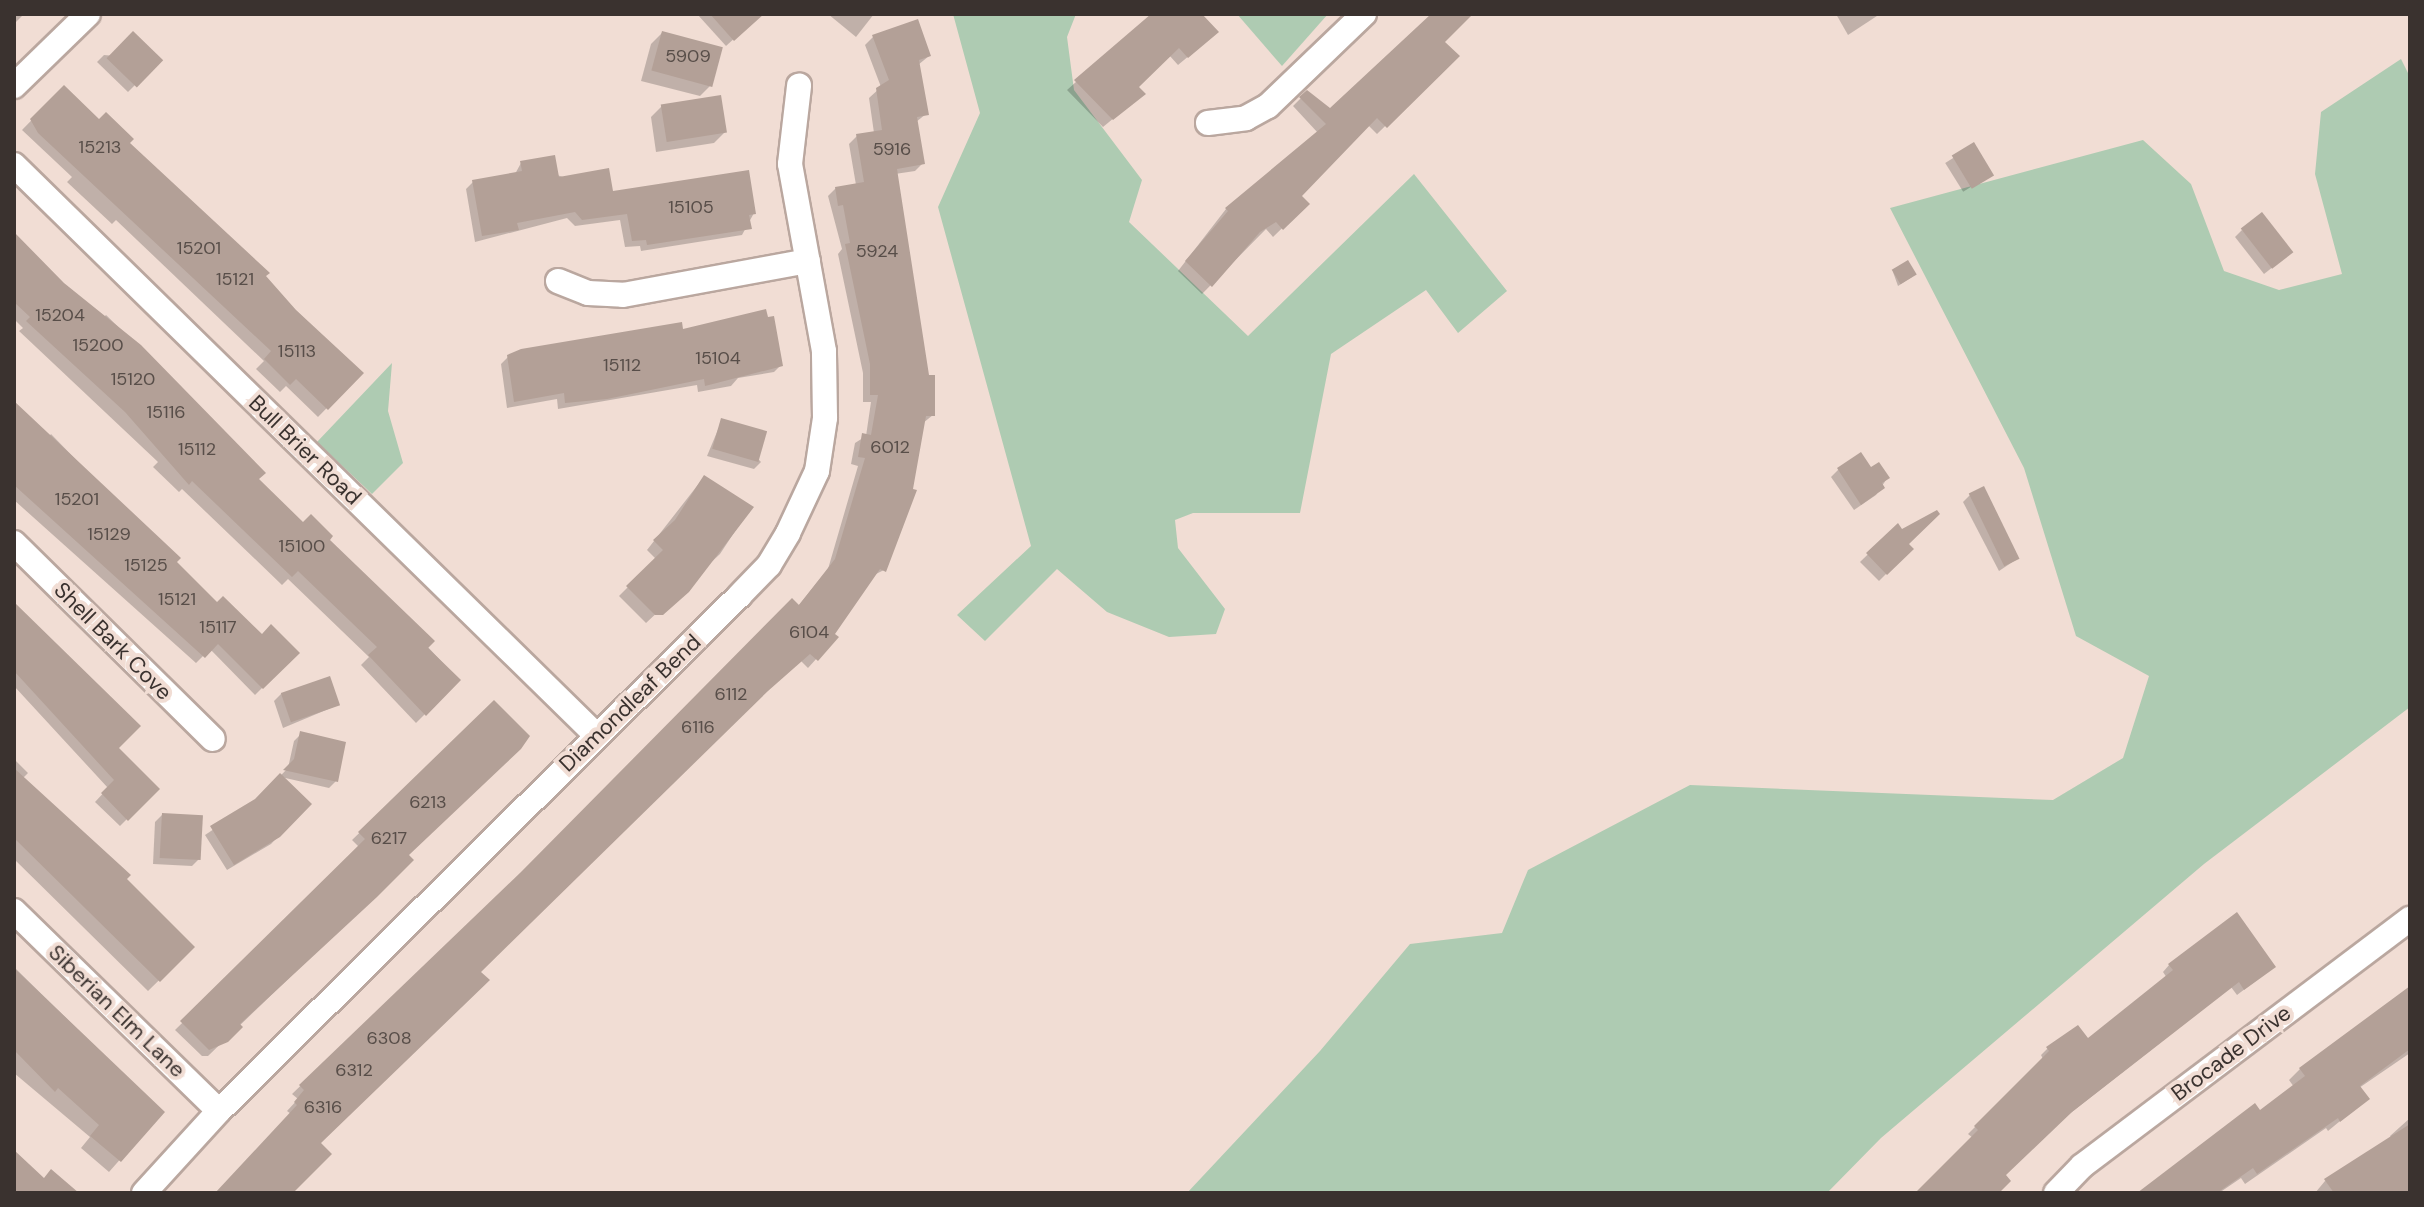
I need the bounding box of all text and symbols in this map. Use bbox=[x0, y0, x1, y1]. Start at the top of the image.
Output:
house number: 5909 bbox=[665, 45, 711, 67]
house number: 15213 bbox=[79, 136, 121, 158]
house number: 5916 bbox=[873, 138, 911, 160]
house number: 15105 bbox=[668, 196, 714, 218]
house number: 15201 bbox=[177, 237, 221, 259]
house number: 5924 bbox=[856, 240, 898, 262]
house number: 15121 bbox=[216, 268, 254, 290]
house number: 15204 bbox=[35, 304, 85, 326]
house number: 15200 bbox=[72, 334, 124, 356]
house number: 15113 bbox=[278, 340, 316, 362]
house number: 15104 bbox=[695, 347, 741, 369]
house number: 15112 bbox=[603, 354, 641, 376]
house number: 15120 bbox=[111, 368, 155, 390]
street label: Bull Brier Road bbox=[243, 390, 367, 510]
house number: 15116 bbox=[146, 401, 186, 423]
house number: 6012 bbox=[870, 436, 910, 458]
house number: 15112 bbox=[178, 438, 216, 460]
house number: 15201 bbox=[55, 488, 99, 510]
house number: 15129 bbox=[87, 523, 131, 545]
house number: 15100 bbox=[279, 535, 325, 557]
house number: 15125 bbox=[124, 554, 168, 576]
street label: Shell Bark Cove bbox=[49, 577, 177, 705]
house number: 15121 bbox=[158, 588, 196, 610]
house number: 15117 bbox=[199, 616, 237, 638]
house number: 6104 bbox=[789, 621, 829, 643]
street label: Diamondleaf Bend bbox=[554, 629, 706, 777]
house number: 6112 bbox=[715, 683, 747, 705]
house number: 6116 bbox=[681, 716, 715, 738]
house number: 6213 bbox=[409, 791, 447, 813]
house number: 6217 bbox=[371, 827, 407, 849]
street label: Siberian Elm Lane bbox=[43, 939, 191, 1083]
street label: Brocade Drive bbox=[2166, 999, 2296, 1107]
house number: 6308 bbox=[366, 1027, 412, 1049]
house number: 6312 bbox=[335, 1059, 373, 1081]
house number: 6316 bbox=[304, 1096, 342, 1118]

